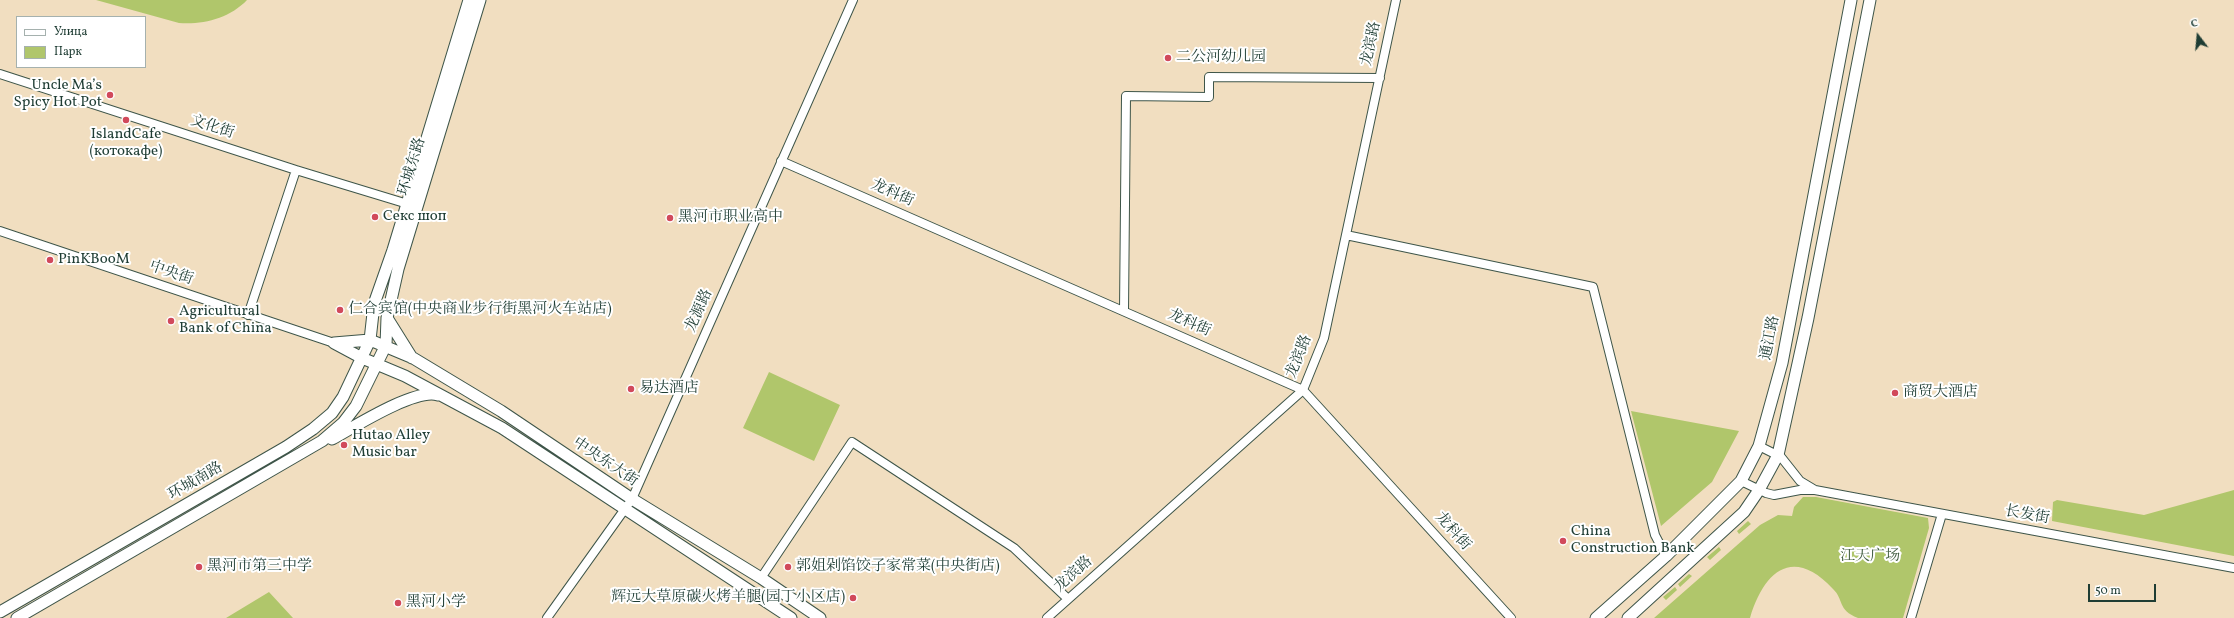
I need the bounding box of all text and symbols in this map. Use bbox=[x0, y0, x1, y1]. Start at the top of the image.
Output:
legend bbox=[16, 16, 146, 68]
north arrow bbox=[2178, 16, 2218, 56]
text: С bbox=[2189, 16, 2200, 32]
street label: 龙滨路 bbox=[1359, 20, 1385, 68]
text: Улица bbox=[54, 24, 87, 40]
text: Парк bbox=[54, 44, 82, 60]
place label: 二公河幼儿园 bbox=[1176, 49, 1266, 67]
marker: 二公河幼儿园 bbox=[1163, 53, 1173, 63]
place label: Uncle Ma’s Spicy Hot Pot bbox=[14, 77, 102, 112]
marker: Uncle Ma’s Spicy Hot Pot bbox=[105, 90, 115, 100]
street label: 文化街 bbox=[188, 112, 236, 144]
marker: IslandCafe (котокафе) bbox=[121, 115, 131, 125]
place label: IslandCafe (котокафе) bbox=[90, 126, 162, 161]
street label: 环城东路 bbox=[396, 136, 430, 198]
street label: 龙科街 bbox=[868, 177, 916, 211]
place label: Секс шоп bbox=[383, 208, 447, 226]
place label: 黑河市职业高中 bbox=[678, 209, 783, 227]
marker: Секс шоп bbox=[370, 212, 380, 222]
marker: 黑河市职业高中 bbox=[665, 213, 675, 223]
place label: PinKBooM bbox=[58, 251, 130, 269]
marker: PinKBooM bbox=[45, 255, 55, 265]
street label: 中央街 bbox=[147, 258, 195, 290]
street label: 龙源路 bbox=[683, 287, 717, 335]
place label: 仁合宾馆(中央商业步行街黑河火车站店) bbox=[348, 301, 612, 319]
place label: Agricultural Bank of China bbox=[179, 303, 272, 338]
marker: 仁合宾馆(中央商业步行街黑河火车站店) bbox=[335, 305, 345, 315]
street label: 龙科街 bbox=[1165, 307, 1213, 341]
street label: 通江路 bbox=[1758, 314, 1784, 362]
marker: Agricultural Bank of China bbox=[166, 316, 176, 326]
street label: 龙滨路 bbox=[1283, 333, 1317, 381]
place label: 易达酒店 bbox=[639, 380, 699, 398]
marker: 易达酒店 bbox=[626, 384, 636, 394]
place label: 商贸大酒店 bbox=[1903, 384, 1978, 402]
marker: 商贸大酒店 bbox=[1890, 388, 1900, 398]
place label: Hutao Alley Music bar bbox=[352, 427, 430, 462]
street label: 中央东大街 bbox=[569, 435, 641, 491]
marker: Hutao Alley Music bar bbox=[339, 440, 349, 450]
street label: 环城南路 bbox=[166, 459, 226, 505]
street label: 长发街 bbox=[2003, 503, 2051, 529]
street label: 龙科街 bbox=[1430, 509, 1474, 555]
place label: China Construction Bank bbox=[1571, 523, 1695, 558]
marker: China Construction Bank bbox=[1558, 536, 1568, 546]
park label: 江天广场 bbox=[1840, 548, 1900, 566]
street label: 龙滨路 bbox=[1051, 553, 1097, 597]
place label: 黑河市第三中学 bbox=[207, 558, 312, 576]
place label: 郭姐剁馅饺子家常菜(中央街店) bbox=[796, 558, 1000, 576]
marker: 黑河市第三中学 bbox=[194, 562, 204, 572]
marker: 郭姐剁馅饺子家常菜(中央街店) bbox=[783, 562, 793, 572]
scale bar bbox=[2090, 576, 2158, 602]
text: 50 m bbox=[2095, 583, 2121, 599]
place label: 辉远大草原碳火烤羊腿(园丁小区店) bbox=[611, 589, 845, 607]
marker: 辉远大草原碳火烤羊腿(园丁小区店) bbox=[848, 593, 858, 603]
place label: 黑河小学 bbox=[406, 594, 466, 612]
marker: 黑河小学 bbox=[393, 598, 403, 608]

